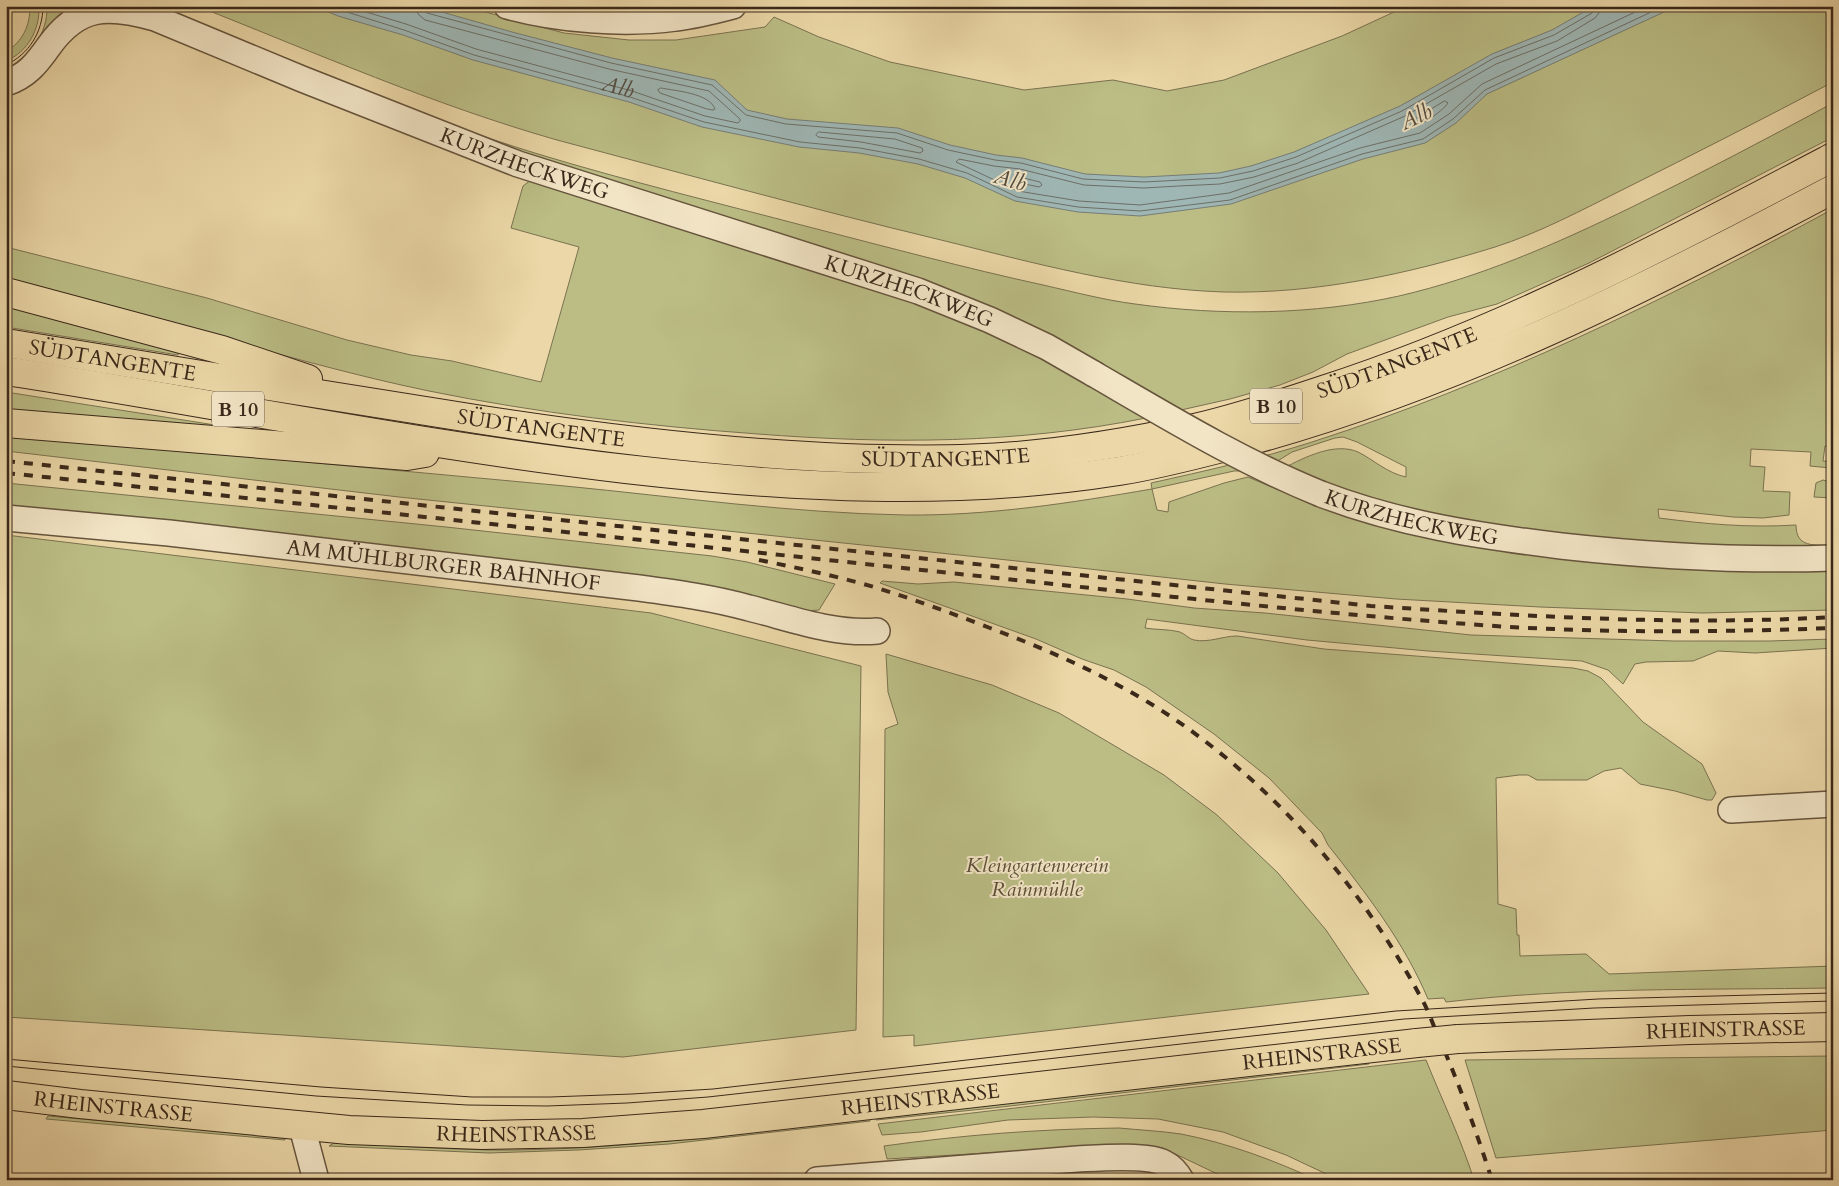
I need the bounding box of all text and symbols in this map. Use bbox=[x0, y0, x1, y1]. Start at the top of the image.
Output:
water label: Alb bbox=[597, 68, 638, 106]
water label: Alb bbox=[1394, 96, 1437, 138]
street label: KURZHECKWEG bbox=[436, 120, 613, 207]
water label: Alb bbox=[989, 161, 1030, 199]
street label: KURZHECKWEG bbox=[821, 248, 998, 335]
street label: SÜDTANGENTE bbox=[1313, 319, 1481, 406]
street label: SÜDTANGENTE bbox=[27, 332, 198, 388]
road number: B 10 bbox=[1250, 388, 1302, 424]
road number: B 10 bbox=[212, 392, 264, 426]
street label: SÜDTANGENTE bbox=[455, 402, 627, 454]
street label: SÜDTANGENTE bbox=[861, 440, 1031, 474]
street label: KURZHECKWEG bbox=[1321, 482, 1501, 552]
street label: AM MÜHLBURGER BAHNHOF bbox=[285, 532, 602, 598]
park label: Kleingartenverein Rainmühle bbox=[966, 851, 1109, 904]
street label: RHEINSTRASSE bbox=[1645, 1013, 1806, 1046]
street label: RHEINSTRASSE bbox=[1241, 1030, 1403, 1077]
street label: RHEINSTRASSE bbox=[839, 1076, 1001, 1123]
street label: RHEINSTRASSE bbox=[32, 1084, 194, 1129]
street label: RHEINSTRASSE bbox=[436, 1118, 597, 1150]

